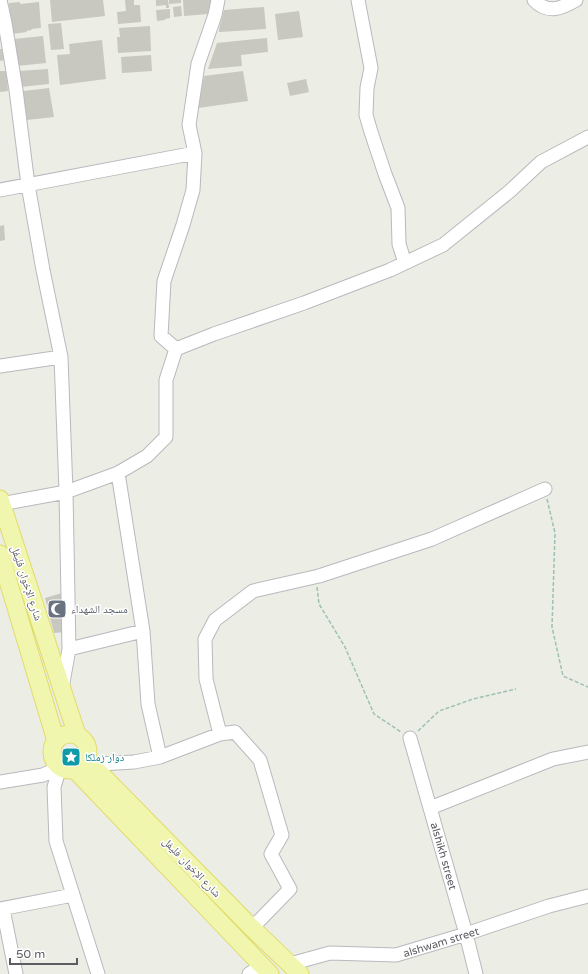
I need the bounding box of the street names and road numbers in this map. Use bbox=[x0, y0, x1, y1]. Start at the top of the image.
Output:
street label: شارع الإخوان فليفل bbox=[8, 544, 45, 622]
street label: alshikh street bbox=[428, 821, 459, 891]
street label: شارع الإخوان فليفل bbox=[160, 835, 223, 900]
street label: alshwam street bbox=[402, 925, 481, 960]

